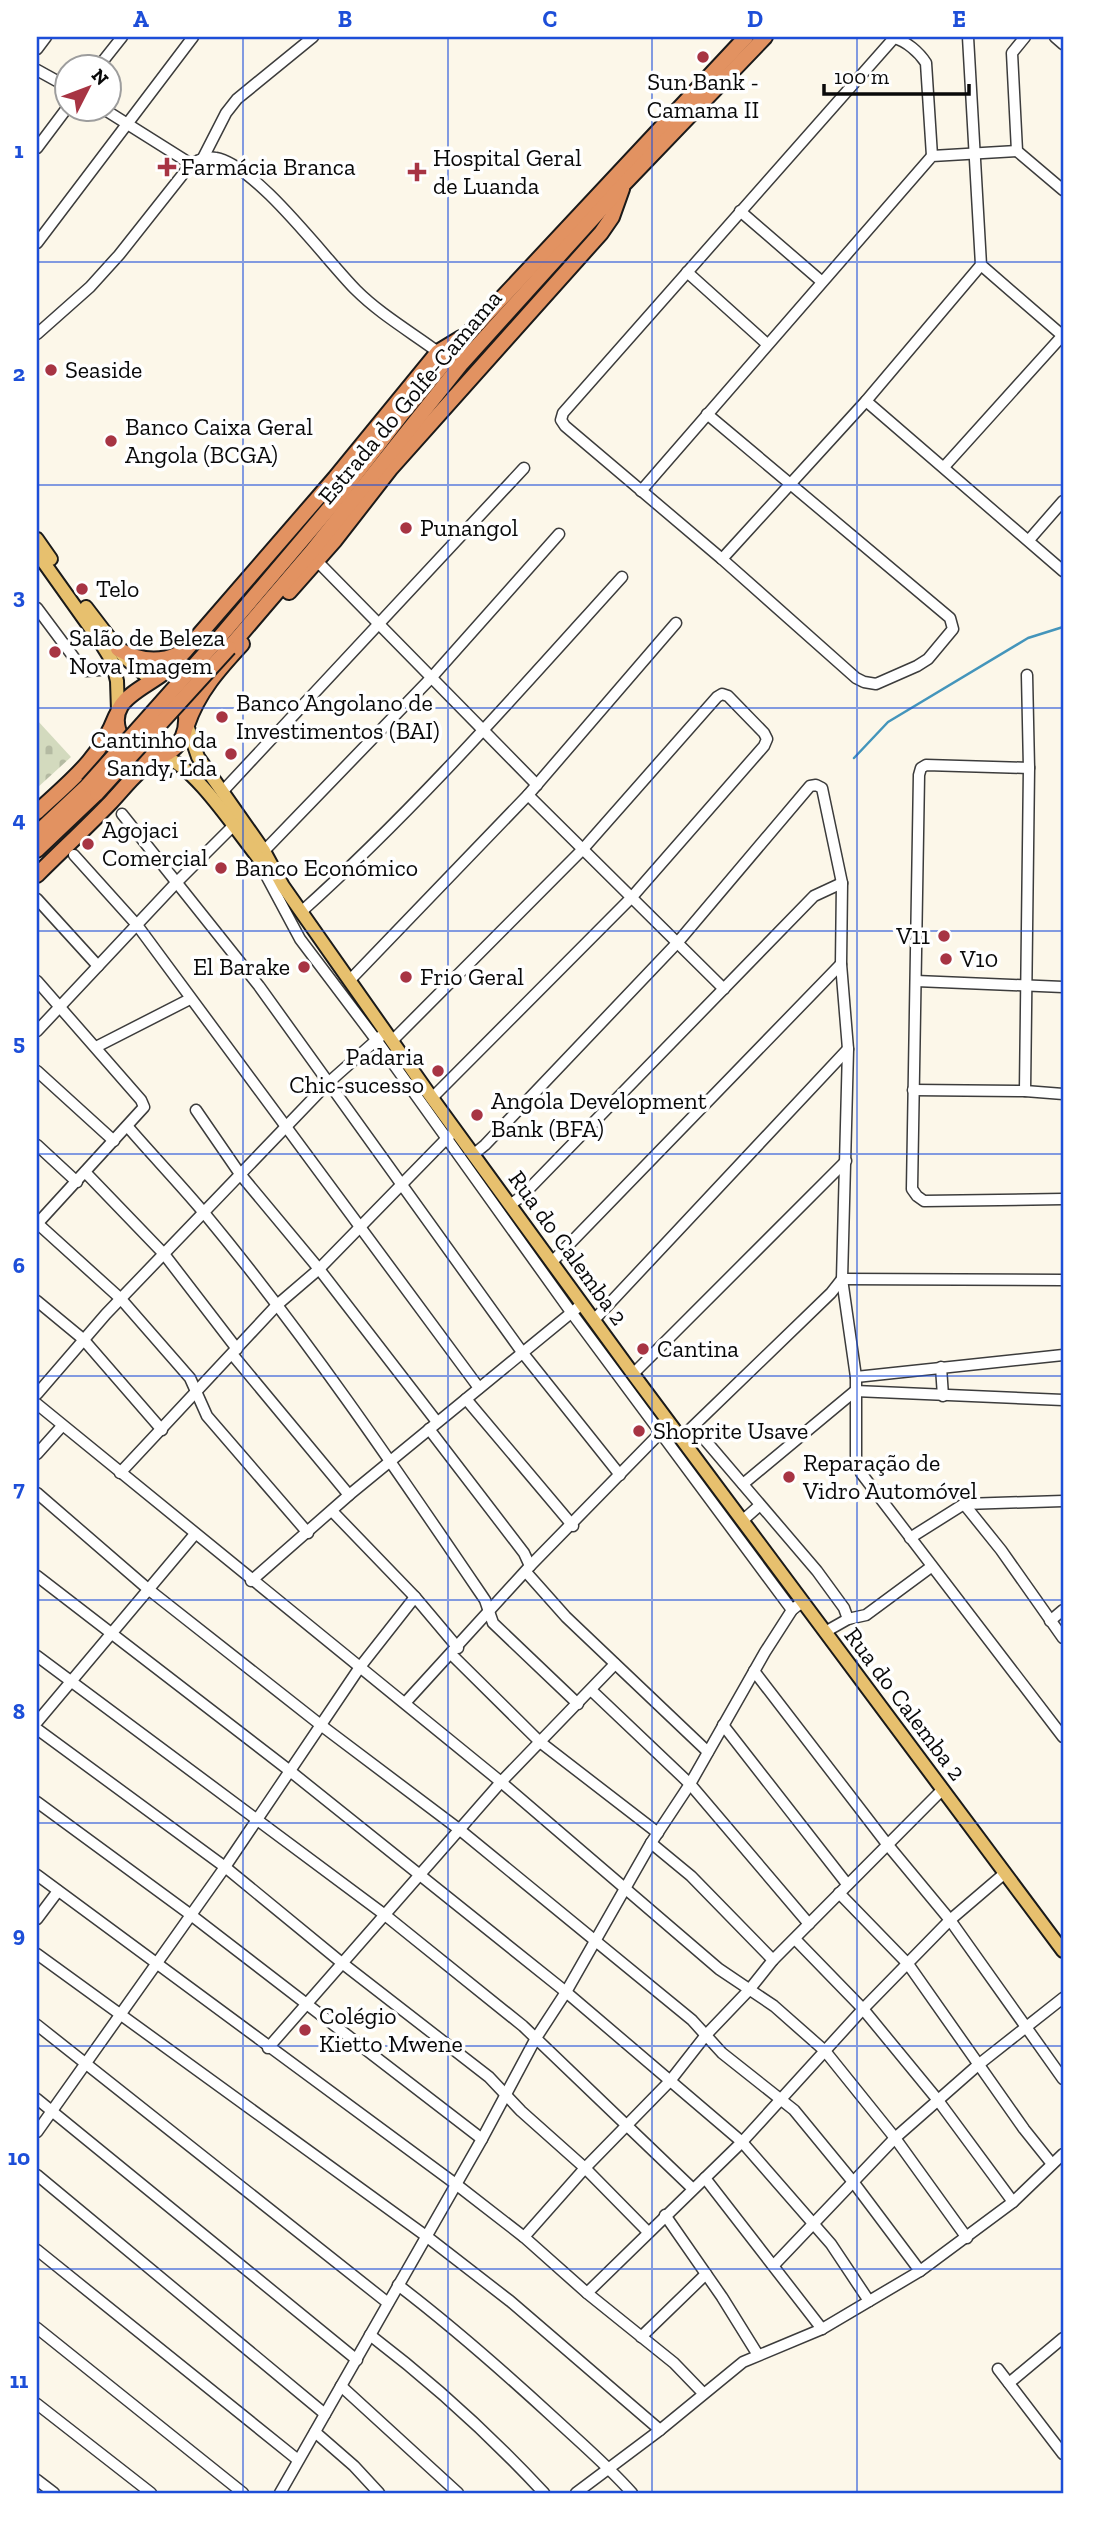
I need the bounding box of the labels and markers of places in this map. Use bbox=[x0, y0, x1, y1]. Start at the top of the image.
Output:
marker: Sun Bank - Camama II bbox=[695, 49, 711, 65]
place label: Sun Bank - Camama II bbox=[647, 67, 759, 124]
place label: Hospital Geral de Luanda bbox=[433, 143, 582, 200]
place label: Farmácia Branca bbox=[181, 152, 356, 181]
marker: Farmácia Branca bbox=[159, 159, 175, 175]
marker: Hospital Geral de Luanda bbox=[407, 162, 427, 182]
place label: Seaside bbox=[65, 355, 142, 384]
marker: Seaside bbox=[43, 362, 59, 378]
place label: Banco Caixa Geral Angola (BCGA) bbox=[125, 412, 313, 469]
marker: Banco Caixa Geral Angola (BCGA) bbox=[103, 433, 119, 449]
place label: Punangol bbox=[420, 513, 518, 542]
marker: Punangol bbox=[398, 520, 414, 536]
place label: Telo bbox=[96, 574, 139, 603]
marker: Telo bbox=[74, 581, 90, 597]
place label: Salão de Beleza Nova Imagem bbox=[69, 623, 226, 680]
marker: Salão de Beleza Nova Imagem bbox=[47, 644, 63, 660]
place label: Banco Angolano de Investimentos (BAI) bbox=[236, 688, 440, 745]
marker: Banco Angolano de Investimentos (BAI) bbox=[214, 709, 230, 725]
place label: Cantinho da Sandy, Lda bbox=[91, 725, 217, 782]
marker: Cantinho da Sandy, Lda bbox=[223, 746, 239, 762]
place label: Agojaci Comercial bbox=[102, 815, 208, 872]
marker: Agojaci Comercial bbox=[80, 836, 96, 852]
place label: Banco Económico bbox=[235, 853, 418, 882]
marker: Banco Económico bbox=[213, 860, 229, 876]
place label: V11 bbox=[895, 921, 930, 950]
marker: V11 bbox=[936, 928, 952, 944]
place label: V10 bbox=[959, 944, 998, 973]
marker: V10 bbox=[938, 951, 954, 967]
place label: El Barake bbox=[193, 952, 290, 981]
marker: El Barake bbox=[296, 959, 312, 975]
place label: Frio Geral bbox=[420, 962, 524, 991]
marker: Frio Geral bbox=[398, 969, 414, 985]
place label: Padaria Chic-sucesso bbox=[289, 1042, 424, 1099]
marker: Padaria Chic-sucesso bbox=[430, 1063, 446, 1079]
place label: Angola Development Bank (BFA) bbox=[491, 1086, 707, 1143]
marker: Angola Development Bank (BFA) bbox=[469, 1107, 485, 1123]
place label: Cantina bbox=[657, 1334, 739, 1363]
marker: Cantina bbox=[635, 1341, 651, 1357]
place label: Shoprite Usave bbox=[653, 1416, 808, 1445]
marker: Shoprite Usave bbox=[631, 1423, 647, 1439]
place label: Reparação de Vidro Automóvel bbox=[802, 1448, 977, 1505]
marker: Reparação de Vidro Automóvel bbox=[781, 1469, 797, 1485]
place label: Colégio Kietto Mwene bbox=[319, 2001, 463, 2058]
marker: Colégio Kietto Mwene bbox=[297, 2022, 313, 2038]

